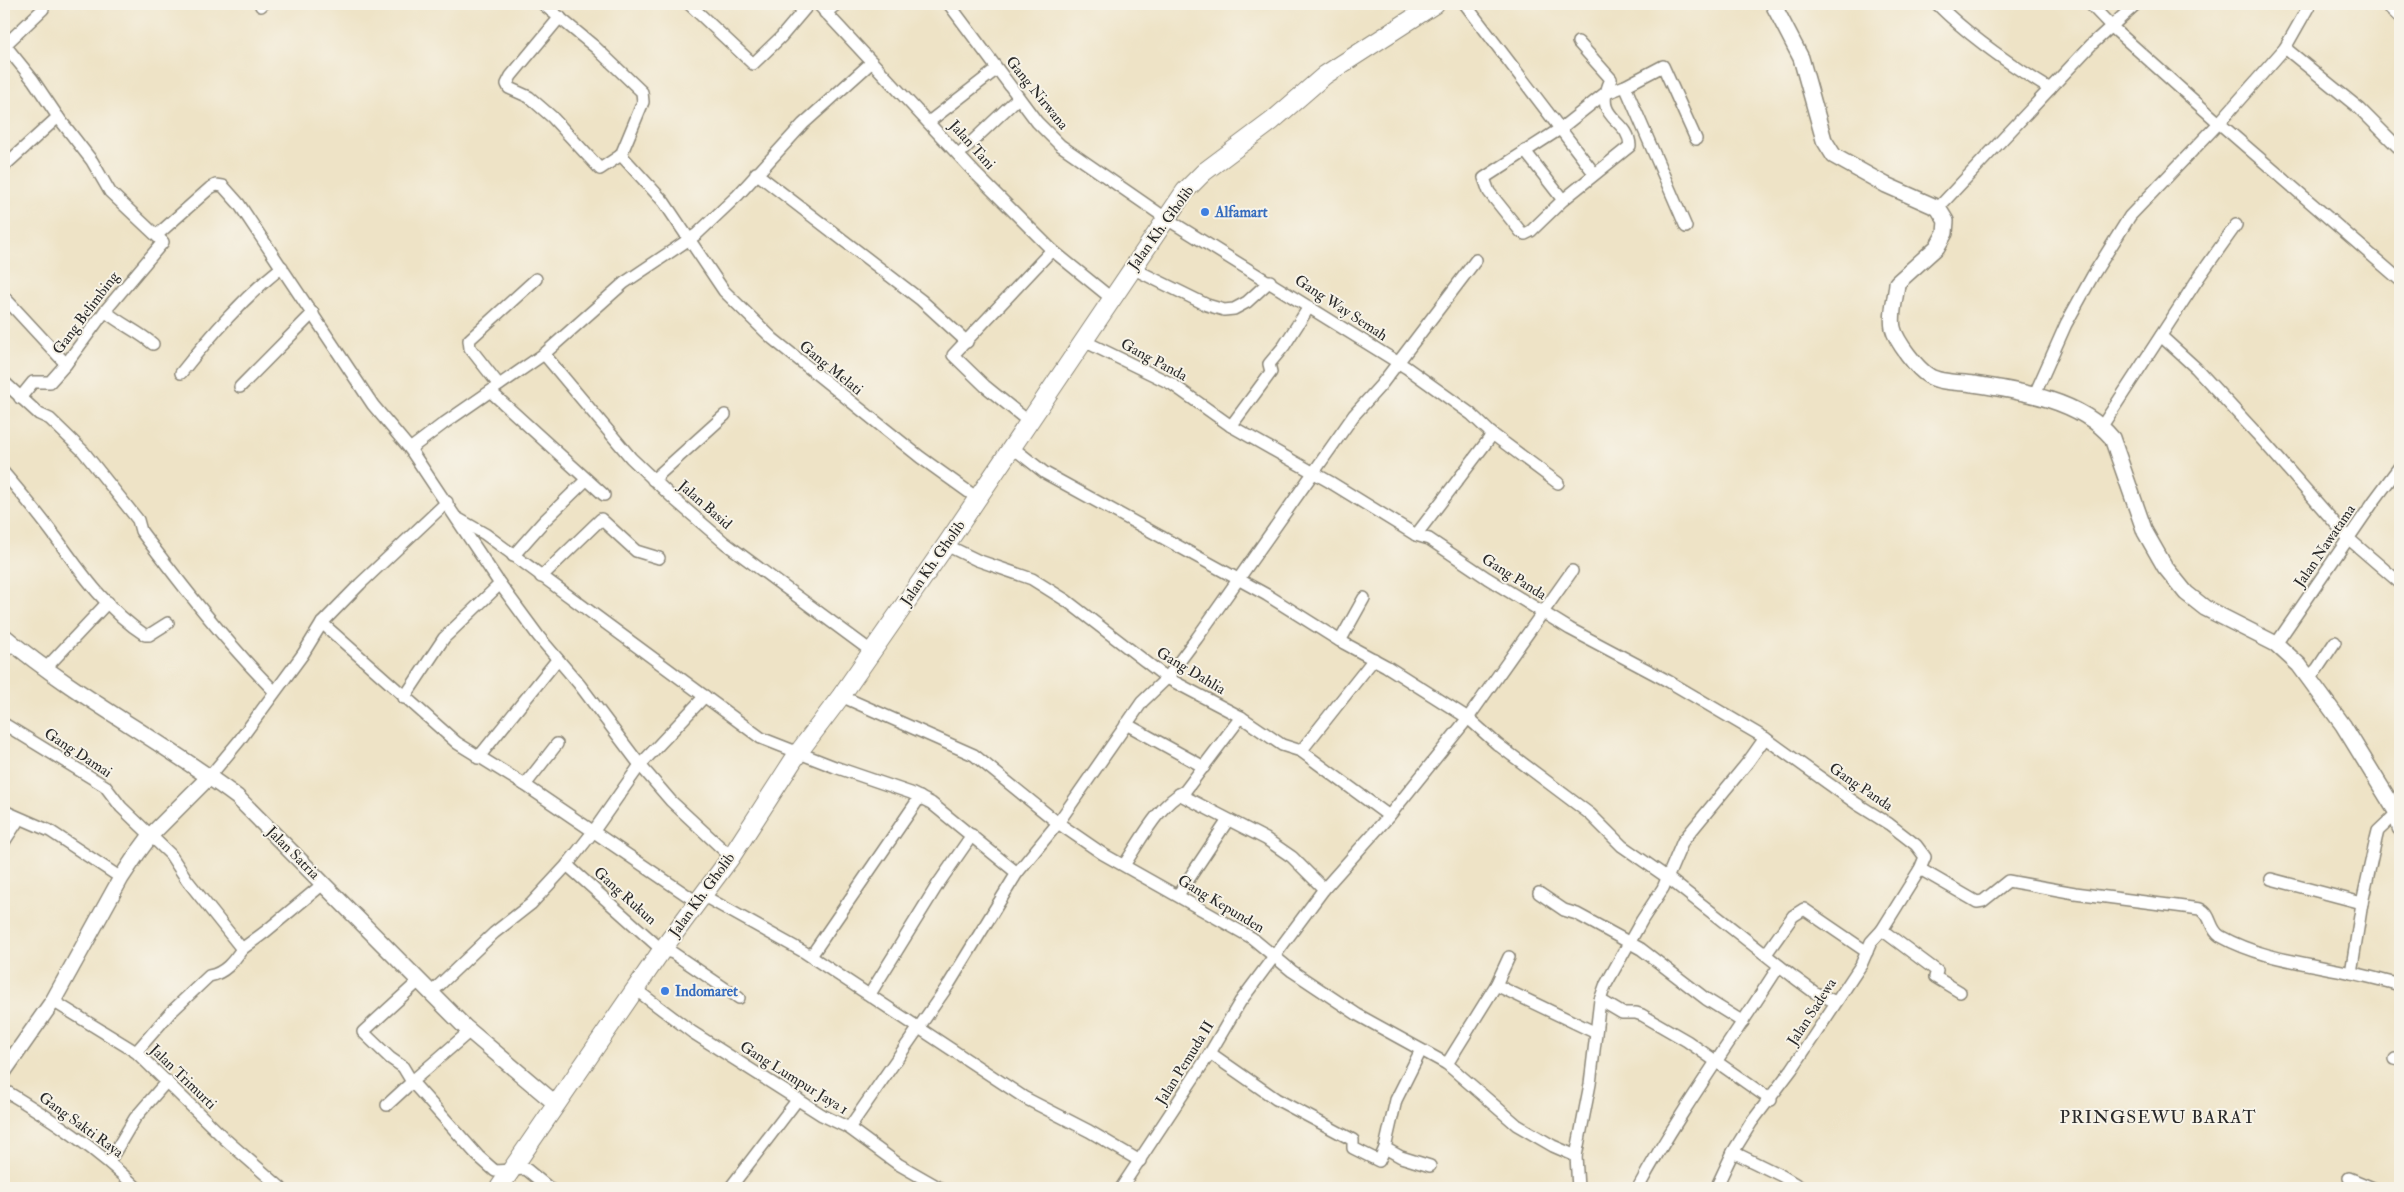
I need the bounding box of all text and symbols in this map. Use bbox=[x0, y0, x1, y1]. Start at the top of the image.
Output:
street label: Gang Nirwana bbox=[1002, 52, 1073, 134]
street label: Jalan Tani bbox=[943, 116, 999, 174]
street label: Jalan Kh. Gholib bbox=[1123, 182, 1199, 275]
place label: Alfamart bbox=[1214, 203, 1268, 222]
marker: Alfamart bbox=[1199, 206, 1211, 218]
street label: Gang Belimbing bbox=[49, 267, 124, 358]
street label: Gang Way Semah bbox=[1291, 271, 1391, 345]
street label: Gang Panda bbox=[1117, 335, 1191, 386]
street label: Gang Melati bbox=[795, 337, 867, 399]
street label: Jalan Basid bbox=[673, 476, 736, 535]
street label: Jalan Nawatama bbox=[2290, 500, 2361, 593]
street label: Jalan Kh. Gholib bbox=[896, 517, 970, 611]
street label: Gang Panda bbox=[1478, 550, 1551, 605]
street label: Gang Dahlia bbox=[1153, 643, 1230, 699]
street label: Gang Damai bbox=[40, 724, 116, 782]
street label: Gang Panda bbox=[1825, 759, 1897, 816]
street label: Jalan Satria bbox=[261, 822, 324, 885]
street label: Jalan Kh. Gholib bbox=[664, 849, 740, 942]
street label: Gang Rukun bbox=[590, 863, 661, 929]
street label: Gang Kepunden bbox=[1174, 871, 1268, 938]
street label: Jalan Sadewa bbox=[1783, 974, 1842, 1051]
place label: Indomaret bbox=[675, 982, 738, 1001]
marker: Indomaret bbox=[659, 985, 671, 997]
street label: Jalan Pemuda II bbox=[1151, 1017, 1219, 1110]
street label: Gang Lumpur Jaya 1 bbox=[736, 1037, 852, 1120]
street label: Jalan Trimurti bbox=[144, 1040, 220, 1114]
street label: Gang Sakti Raya bbox=[35, 1088, 128, 1163]
district label: PRINGSEWU BARAT bbox=[2059, 1106, 2257, 1129]

